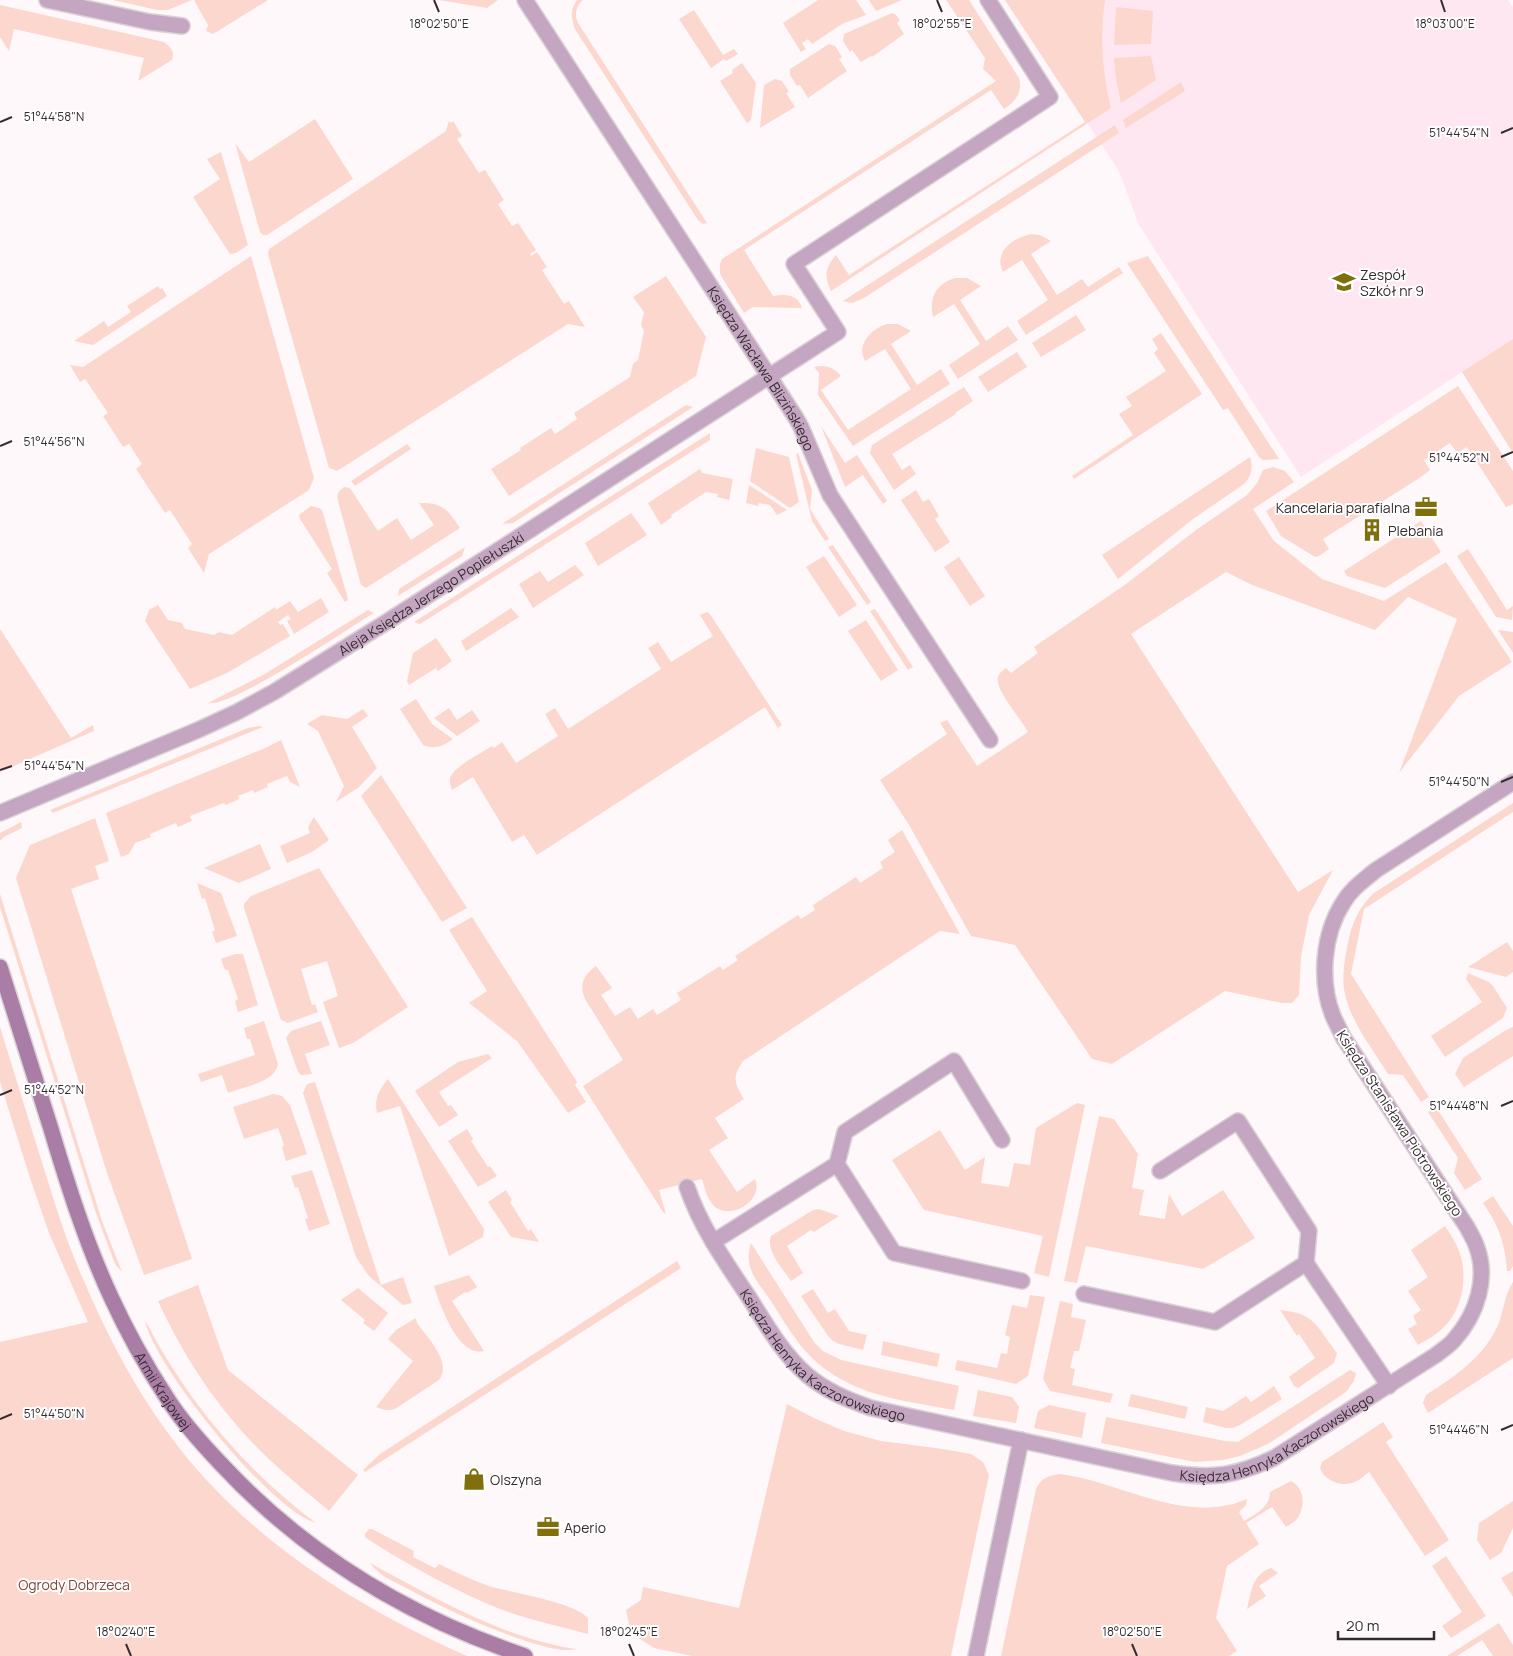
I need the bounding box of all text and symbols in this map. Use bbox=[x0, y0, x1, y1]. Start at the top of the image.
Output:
text: 18°02'50"E bbox=[409, 15, 469, 32]
text: 18°02'55"E bbox=[912, 15, 972, 32]
text: 18°03'00"E bbox=[1415, 15, 1475, 32]
text: 51°44'58"N bbox=[24, 108, 84, 125]
text: 51°44'54"N bbox=[1429, 124, 1489, 141]
place label: Zespół Szkół nr 9 bbox=[1360, 265, 1424, 300]
school or university icon: Zespół Szkół nr 9 bbox=[1331, 269, 1357, 295]
street label: Księdza Wacława Blizińskiego bbox=[703, 282, 819, 454]
text: 51°44'56"N bbox=[24, 433, 84, 450]
text: 51°44'52"N bbox=[1429, 449, 1489, 466]
office icon: Kancelaria parafialna bbox=[1413, 494, 1439, 520]
place label: Kancelaria parafialna bbox=[1276, 498, 1410, 517]
building icon: Plebania bbox=[1359, 517, 1385, 543]
place label: Plebania bbox=[1388, 521, 1443, 540]
street label: Aleja Księdza Jerzego Popiełuszki bbox=[334, 527, 527, 659]
text: 51°44'54"N bbox=[24, 757, 84, 774]
text: 51°44'50"N bbox=[1429, 773, 1489, 790]
street label: Księdza Stanisława Piotrowskiego bbox=[1333, 1026, 1467, 1220]
text: 51°44'52"N bbox=[24, 1081, 84, 1098]
text: 51°44'48"N bbox=[1430, 1097, 1489, 1114]
street label: Księdza Henryka Kaczorowskiego bbox=[736, 1285, 907, 1425]
street label: Armii Krajowej bbox=[131, 1348, 196, 1434]
street label: Księdza Henryka Kaczorowskiego bbox=[1179, 1388, 1377, 1485]
text: 51°44'50"N bbox=[24, 1405, 84, 1422]
text: 51°44'46"N bbox=[1429, 1421, 1489, 1438]
shop icon: Olszyna bbox=[461, 1466, 487, 1492]
place label: Olszyna bbox=[490, 1470, 541, 1489]
office icon: Aperio bbox=[535, 1514, 561, 1540]
place label: Aperio bbox=[564, 1518, 606, 1537]
park label: Ogrody Dobrzeca bbox=[18, 1575, 130, 1594]
scale bar bbox=[1338, 1608, 1434, 1640]
text: 20 m bbox=[1346, 1615, 1379, 1636]
text: 18°02'40"E bbox=[97, 1623, 155, 1640]
text: 18°02'45"E bbox=[600, 1623, 658, 1640]
text: 18°02'50"E bbox=[1102, 1623, 1162, 1640]

